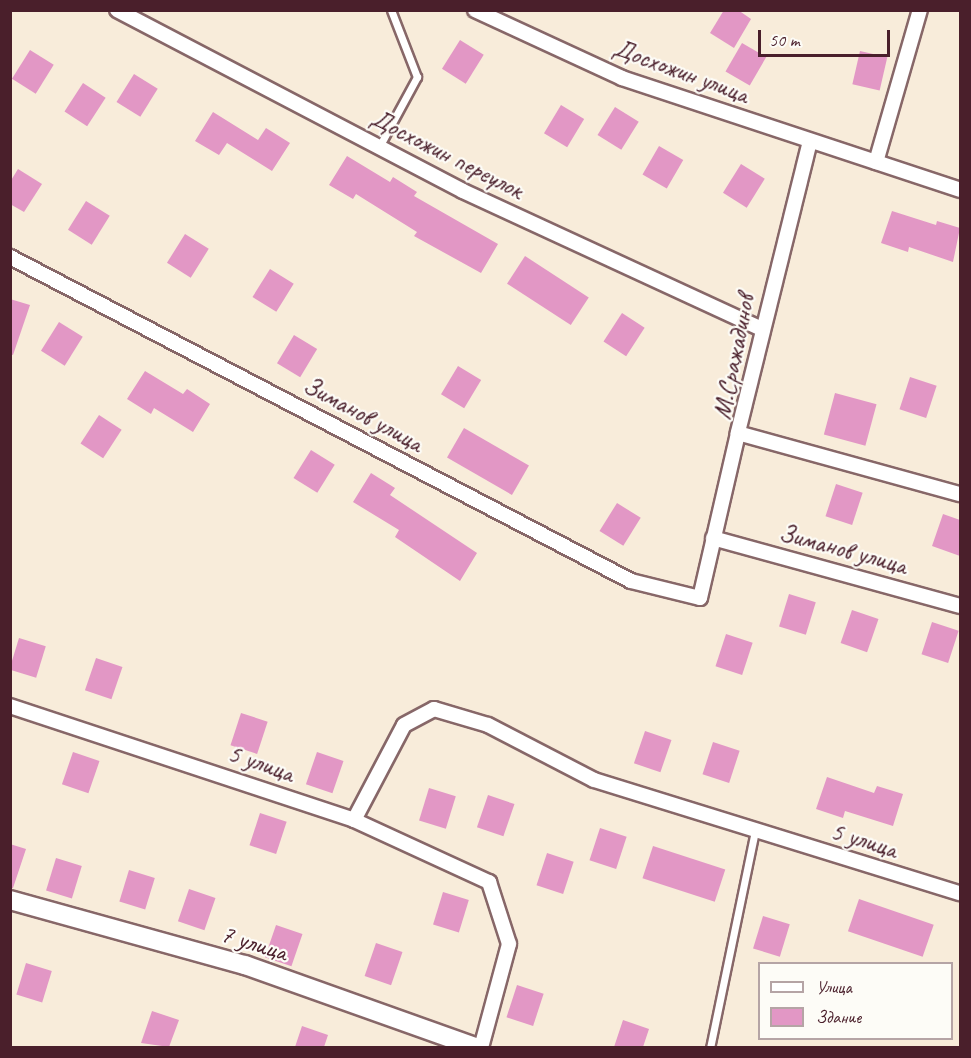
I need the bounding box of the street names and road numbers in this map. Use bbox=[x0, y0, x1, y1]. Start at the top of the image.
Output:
street label: Досхожин улица bbox=[608, 32, 754, 110]
street label: Досхожин переулок bbox=[366, 103, 528, 205]
street label: М.Сражадинов bbox=[707, 292, 761, 422]
street label: Зиманов улица bbox=[298, 369, 428, 459]
street label: Зиманов улица bbox=[776, 517, 910, 581]
street label: 5 улица bbox=[224, 737, 298, 789]
street label: 5 улица bbox=[827, 815, 901, 865]
street label: 7 улица bbox=[217, 918, 291, 968]

